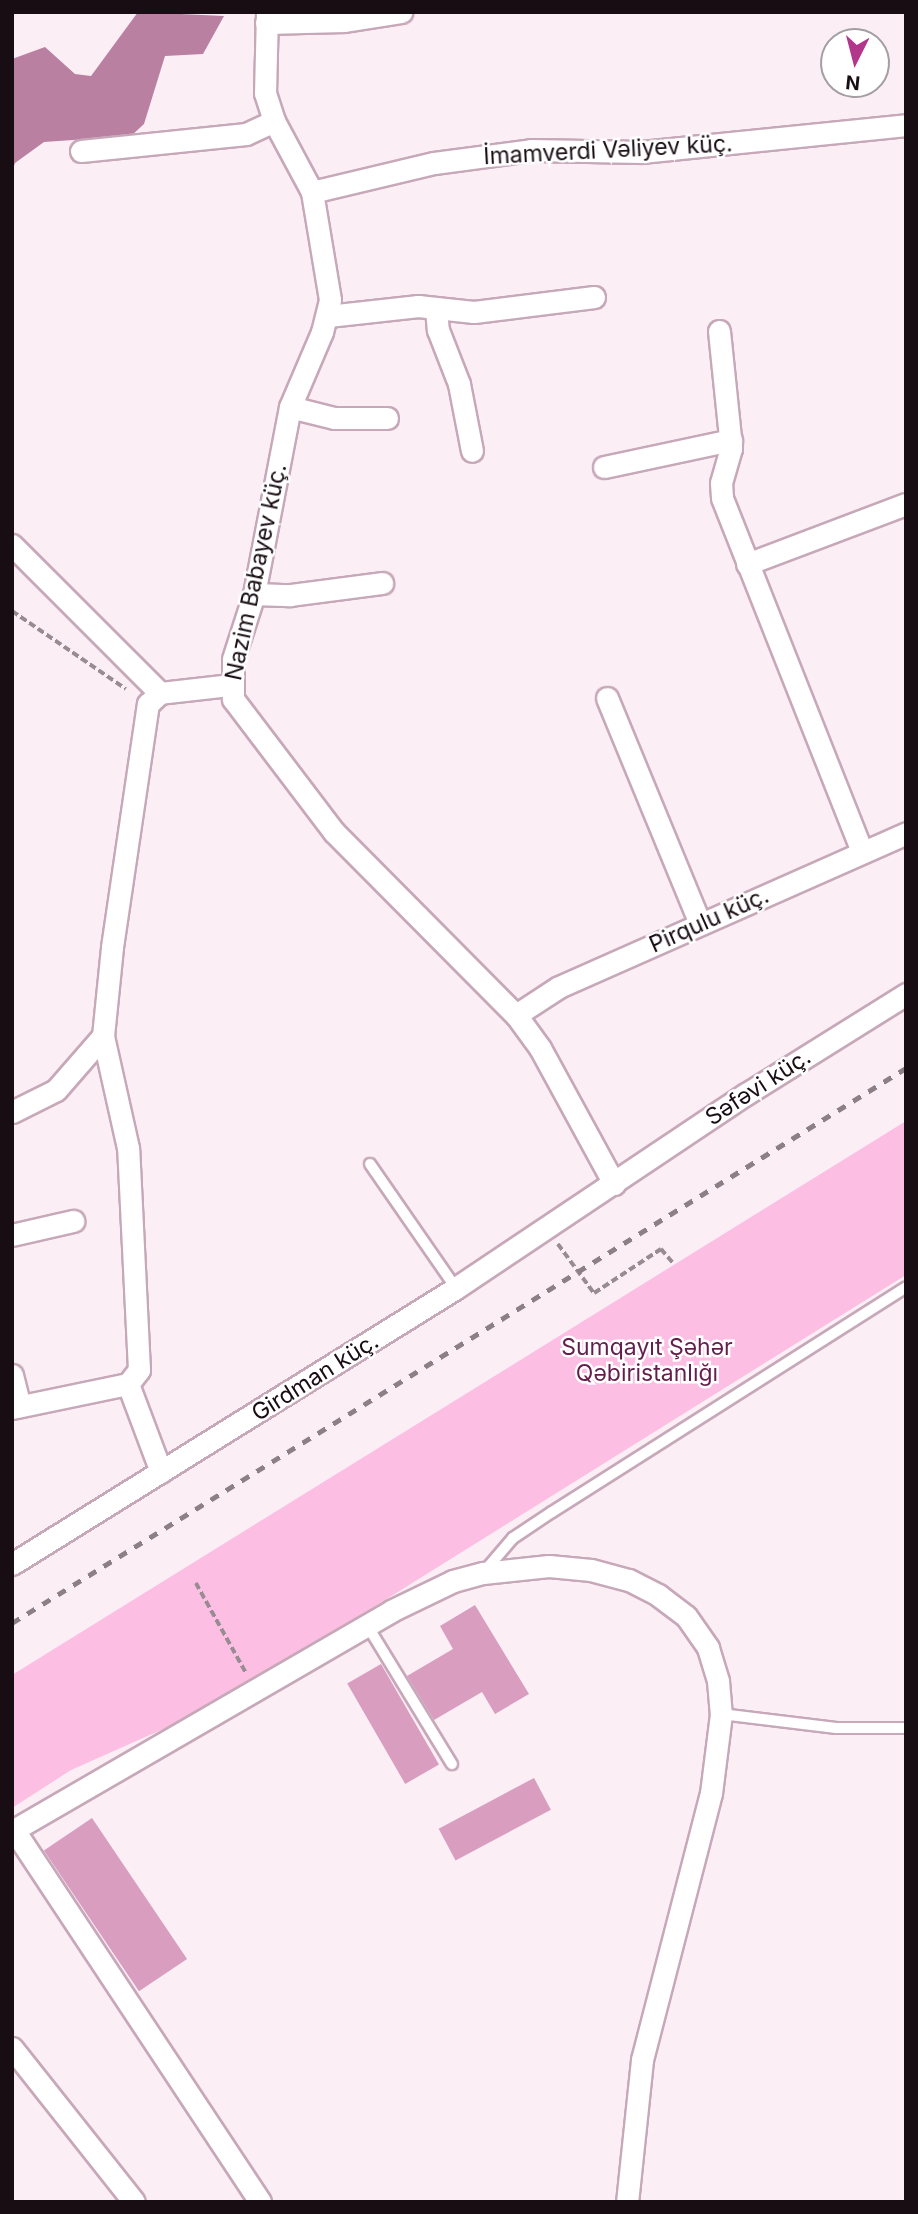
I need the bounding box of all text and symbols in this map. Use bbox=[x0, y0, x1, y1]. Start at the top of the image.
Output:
north arrow bbox=[820, 28, 890, 98]
text: N bbox=[845, 70, 861, 95]
street label: İmamverdi Vəliyev küç. bbox=[483, 130, 733, 170]
street label: Nazim Babayev küç. bbox=[220, 461, 292, 683]
street label: Pirqulu küç. bbox=[645, 881, 773, 959]
street label: Səfəvi küç. bbox=[700, 1043, 816, 1131]
street label: Girdman küç. bbox=[247, 1327, 383, 1427]
park label: Sumqayıt Şəhər Qəbiristanlığı bbox=[561, 1333, 733, 1387]

